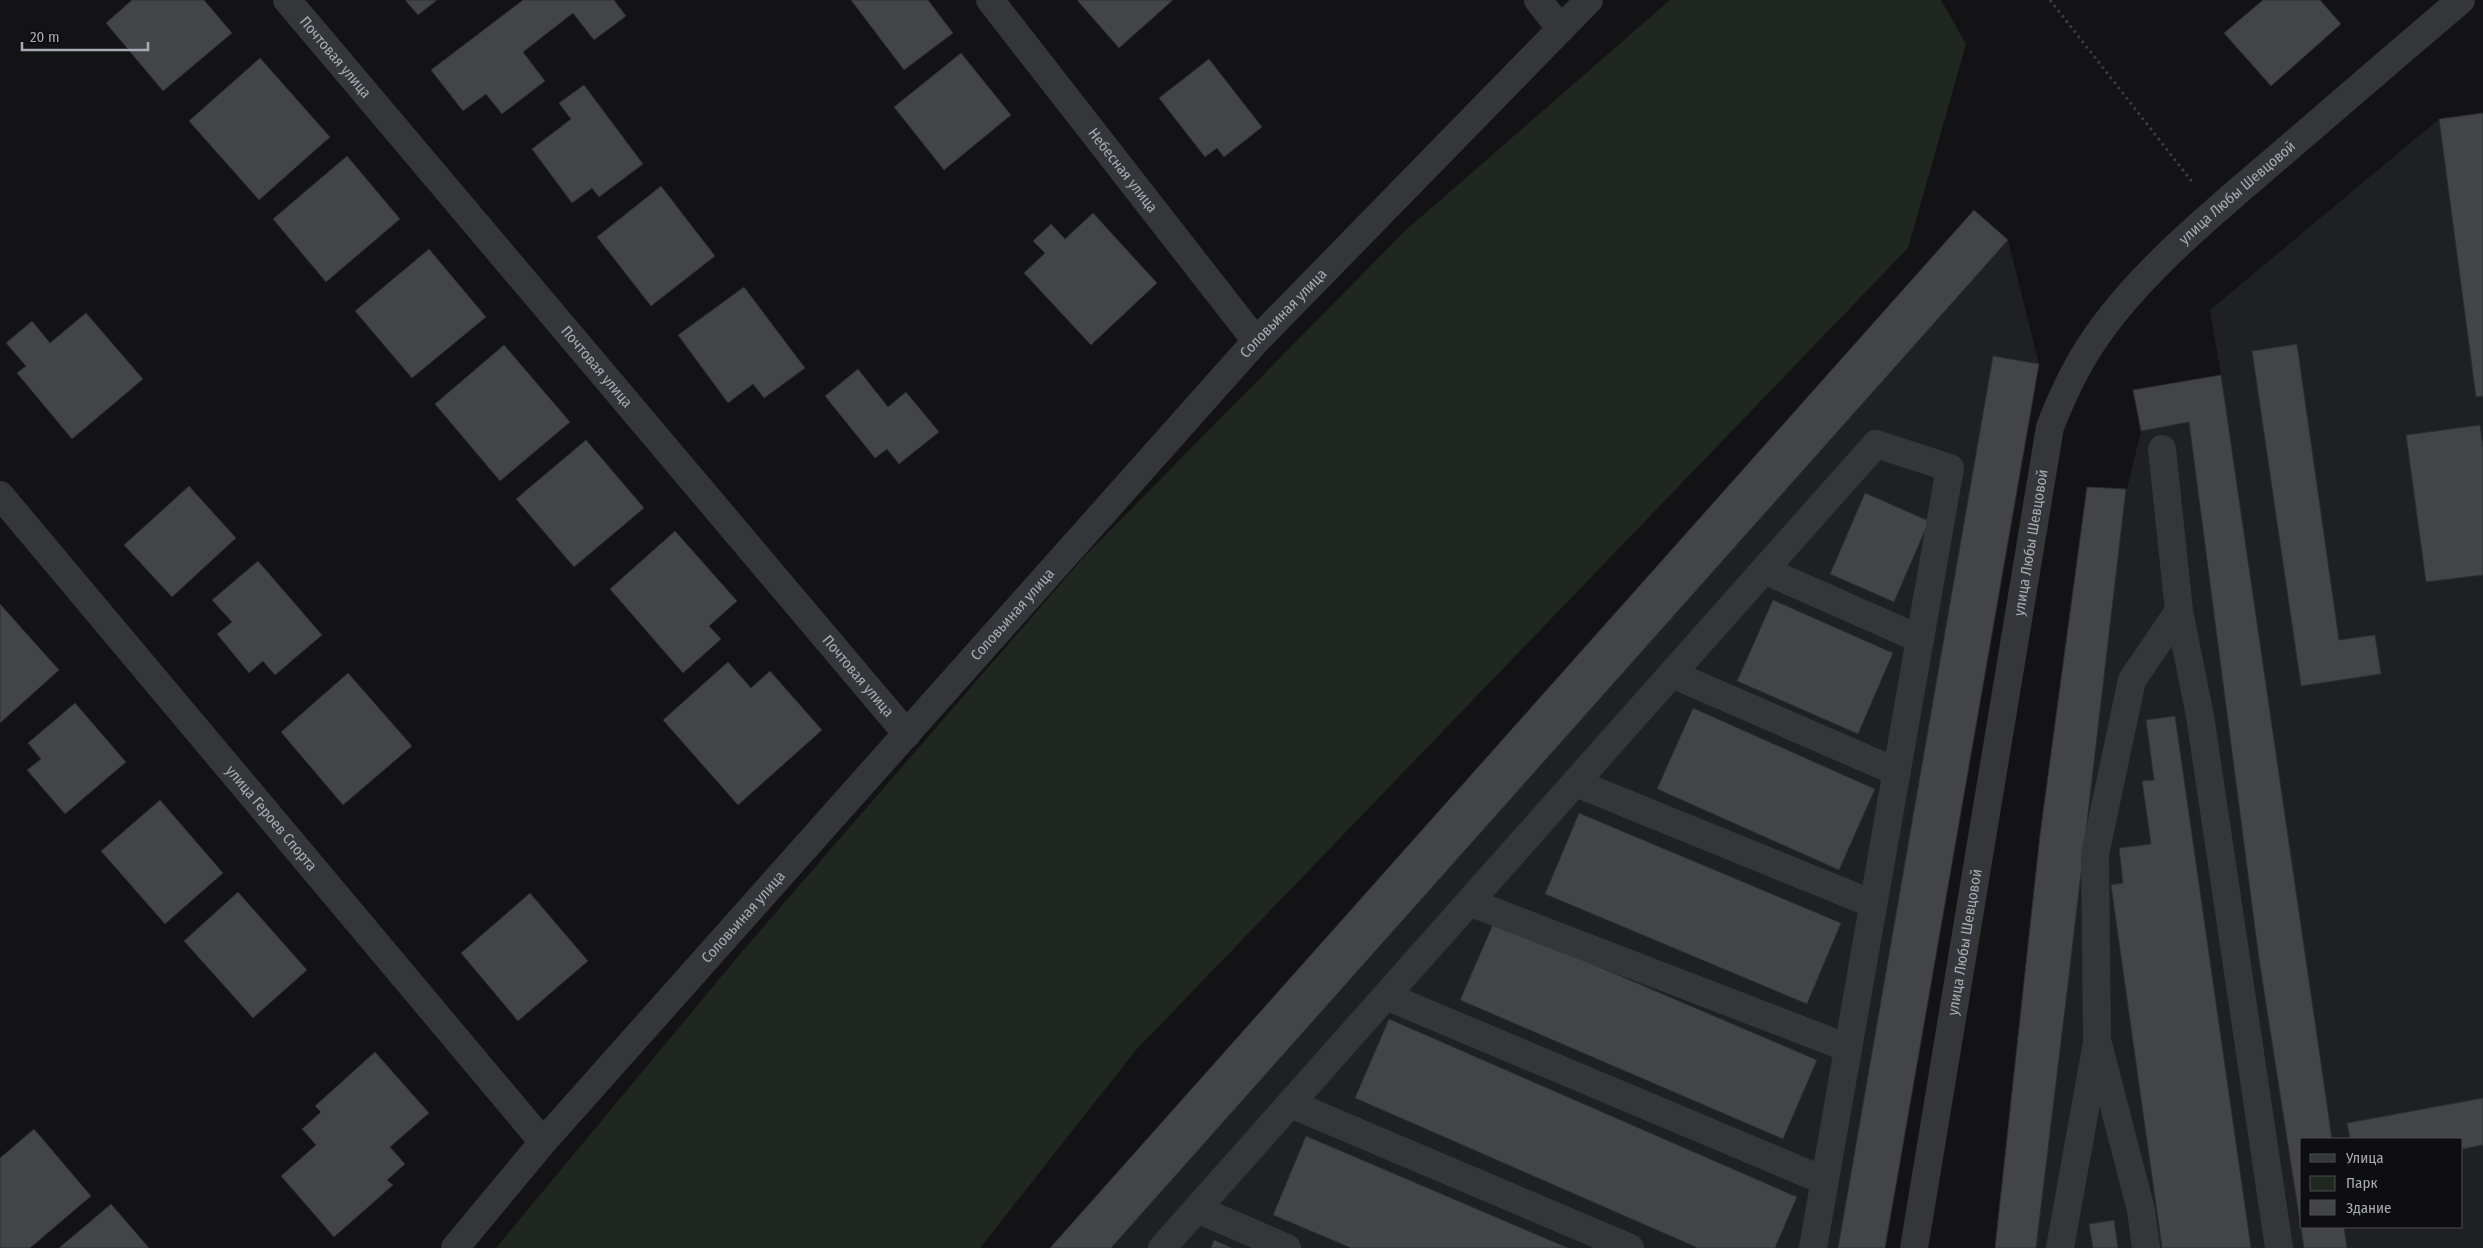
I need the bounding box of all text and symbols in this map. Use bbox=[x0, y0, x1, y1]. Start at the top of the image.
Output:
street label: Почтовая улица bbox=[296, 13, 375, 102]
scale bar bbox=[22, 20, 149, 52]
text: 20 m bbox=[30, 28, 60, 46]
street label: Небесная улица bbox=[1084, 125, 1161, 216]
street label: улица Любы Шевцовой bbox=[2175, 137, 2299, 248]
street label: Соловьиная улица bbox=[1236, 265, 1331, 362]
street label: Почтовая улица bbox=[557, 322, 636, 411]
street label: улица Любы Шевцовой bbox=[2010, 468, 2052, 617]
street label: Соловьиная улица bbox=[967, 565, 1058, 664]
street label: Почтовая улица bbox=[819, 632, 898, 721]
street label: улица Героев Спорта bbox=[222, 762, 321, 875]
street label: Соловьиная улица bbox=[698, 867, 789, 967]
street label: улица Любы Шевцовой bbox=[1944, 867, 1986, 1017]
legend bbox=[2300, 1138, 2463, 1228]
text: Улица bbox=[2345, 1149, 2384, 1167]
text: Парк bbox=[2346, 1174, 2377, 1192]
text: Здание bbox=[2346, 1199, 2392, 1217]

